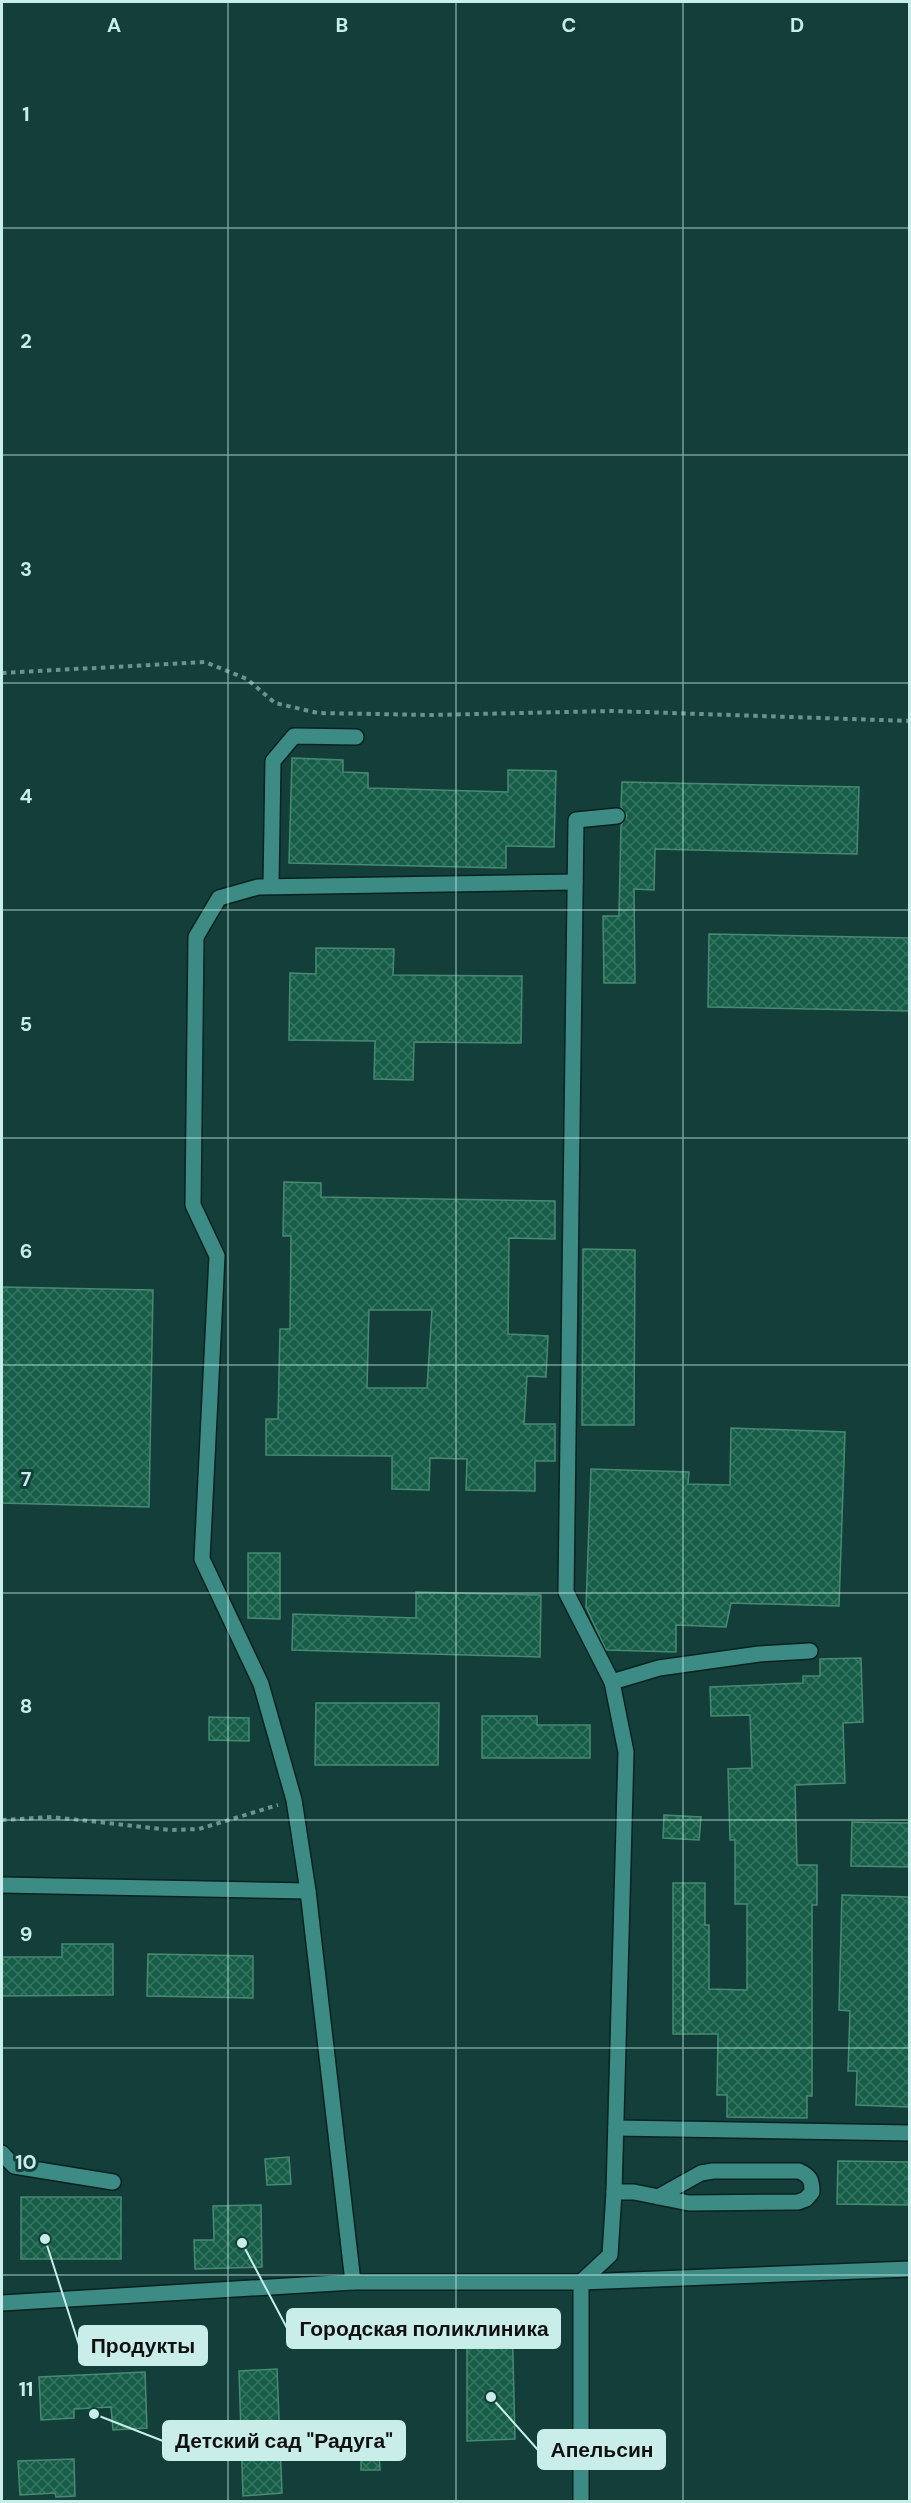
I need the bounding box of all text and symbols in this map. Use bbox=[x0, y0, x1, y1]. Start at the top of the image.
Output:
text: A bbox=[107, 12, 121, 38]
text: B bbox=[336, 12, 348, 38]
text: C bbox=[562, 12, 576, 38]
text: D bbox=[790, 12, 804, 38]
text: 1 bbox=[22, 101, 30, 127]
text: 2 bbox=[20, 328, 32, 354]
text: 3 bbox=[20, 556, 32, 582]
text: 4 bbox=[20, 783, 33, 809]
text: 5 bbox=[20, 1011, 32, 1037]
text: 6 bbox=[20, 1238, 32, 1264]
text: 7 bbox=[21, 1466, 32, 1492]
text: 8 bbox=[20, 1693, 32, 1719]
text: 9 bbox=[20, 1921, 32, 1947]
text: 10 bbox=[15, 2149, 37, 2175]
callout: Городская поликлиника bbox=[287, 2309, 560, 2348]
text: Городская поликлиника bbox=[299, 2315, 549, 2343]
callout: Продукты bbox=[79, 2326, 207, 2365]
text: Продукты bbox=[91, 2332, 195, 2360]
text: 11 bbox=[19, 2376, 33, 2402]
callout: Детский сад "Радуга" bbox=[163, 2421, 405, 2460]
text: Детский сад "Радуга" bbox=[175, 2427, 393, 2455]
callout: Апельсин bbox=[538, 2430, 665, 2469]
text: Апельсин bbox=[550, 2436, 654, 2464]

